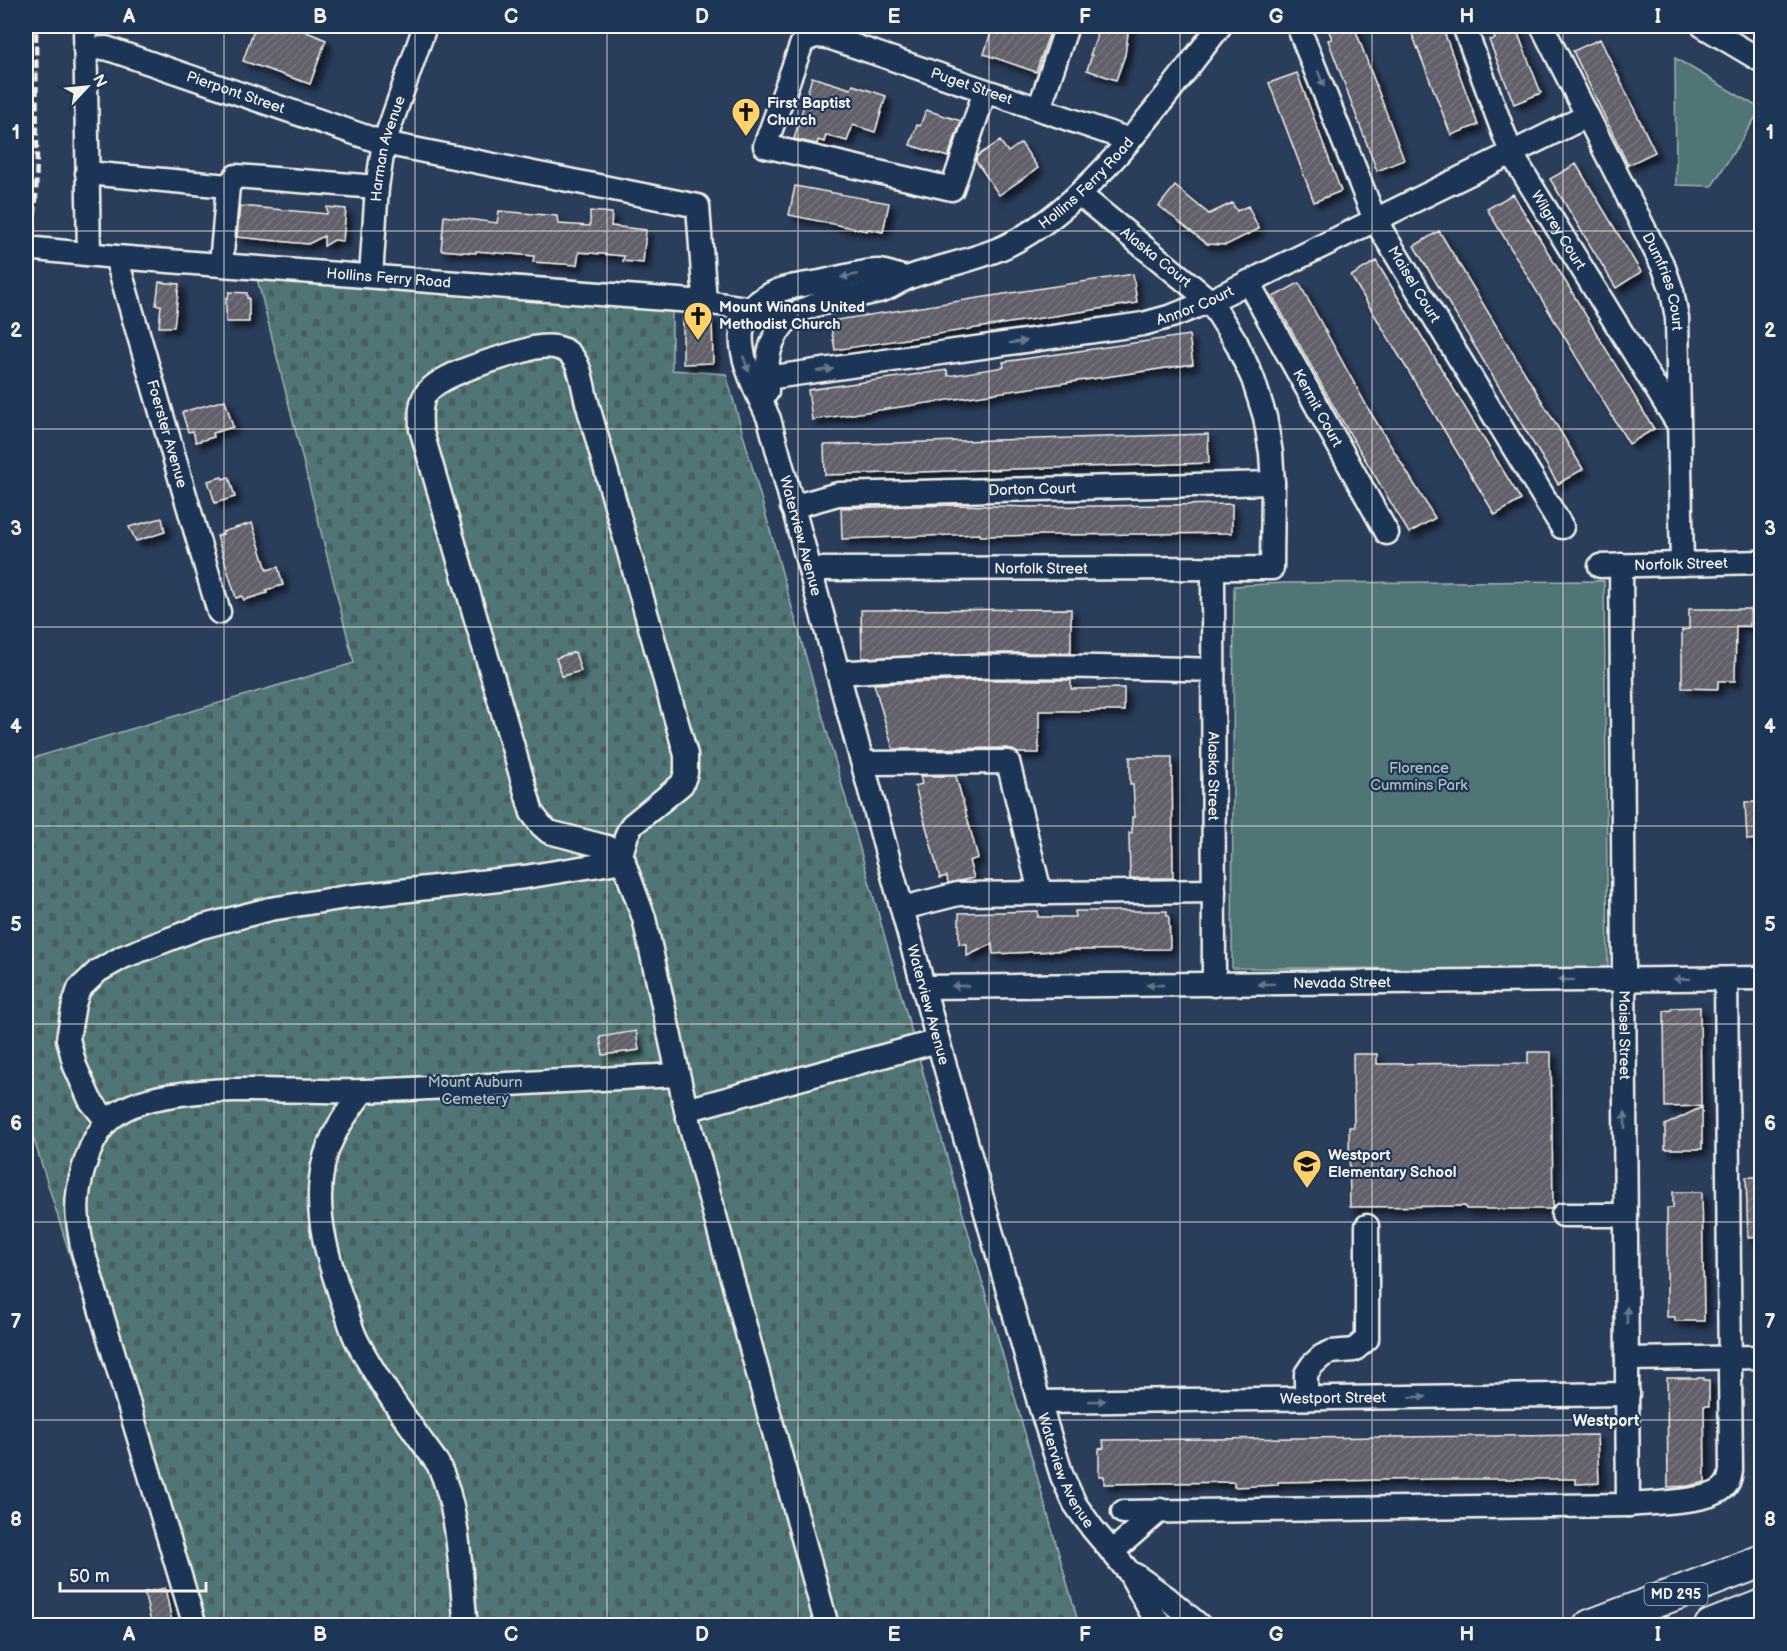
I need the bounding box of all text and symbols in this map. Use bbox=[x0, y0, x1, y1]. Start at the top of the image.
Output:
text: A bbox=[122, 5, 136, 29]
text: B bbox=[313, 5, 327, 29]
text: C bbox=[504, 5, 518, 29]
text: D bbox=[695, 5, 709, 29]
text: E bbox=[888, 5, 901, 29]
text: F bbox=[1079, 5, 1091, 29]
text: G bbox=[1269, 5, 1284, 29]
text: H bbox=[1460, 5, 1474, 29]
text: I bbox=[1655, 5, 1661, 29]
north arrow bbox=[57, 57, 117, 117]
street label: Puget Street bbox=[928, 64, 1015, 109]
street label: Pierpont Street bbox=[184, 67, 287, 118]
one-way arrow bbox=[1316, 71, 1326, 89]
text: N bbox=[88, 72, 110, 91]
street label: Harman Avenue bbox=[367, 93, 410, 202]
place label: First Baptist Church bbox=[767, 94, 851, 130]
church icon: First Baptist Church bbox=[730, 96, 762, 138]
text: 1 bbox=[12, 121, 20, 145]
text: 1 bbox=[1766, 121, 1774, 145]
street label: Hollins Ferry Road bbox=[1035, 134, 1138, 234]
street label: Wilgrey Court bbox=[1526, 187, 1590, 274]
street label: Alaska Court bbox=[1116, 223, 1195, 292]
street label: Dumfries Court bbox=[1638, 229, 1686, 331]
street label: Maisel Court bbox=[1383, 243, 1445, 327]
street label: Hollins Ferry Road bbox=[326, 264, 452, 293]
one-way arrow bbox=[839, 272, 858, 281]
street label: Annor Court bbox=[1154, 282, 1237, 330]
place label: Mount Winans United Methodist Church bbox=[719, 298, 865, 334]
church icon: Mount Winans United Methodist Church bbox=[682, 300, 714, 342]
text: 2 bbox=[10, 319, 22, 343]
text: 2 bbox=[1764, 319, 1776, 343]
one-way arrow bbox=[1008, 338, 1027, 347]
one-way arrow bbox=[741, 355, 751, 373]
one-way arrow bbox=[815, 366, 834, 375]
street label: Kermit Court bbox=[1288, 366, 1347, 451]
street label: Foerster Avenue bbox=[142, 378, 192, 490]
street label: Waterview Avenue bbox=[775, 474, 826, 598]
street label: Dorton Court bbox=[988, 479, 1077, 500]
text: 3 bbox=[10, 517, 22, 541]
text: 3 bbox=[1764, 517, 1776, 541]
street label: Norfolk Street bbox=[1634, 554, 1728, 575]
street label: Norfolk Street bbox=[994, 559, 1088, 579]
text: 4 bbox=[10, 715, 22, 739]
text: 4 bbox=[1764, 715, 1776, 739]
street label: Alaska Street bbox=[1203, 731, 1223, 821]
park label: Florence Cummins Park bbox=[1370, 759, 1468, 795]
text: 5 bbox=[10, 913, 22, 937]
text: 5 bbox=[1764, 913, 1776, 937]
street label: Waterview Avenue bbox=[902, 943, 953, 1067]
street label: Nevada Street bbox=[1293, 973, 1391, 993]
one-way arrow bbox=[1673, 974, 1692, 984]
one-way arrow bbox=[1556, 975, 1575, 985]
one-way arrow bbox=[1256, 979, 1275, 989]
one-way arrow bbox=[1146, 980, 1165, 990]
one-way arrow bbox=[951, 981, 970, 991]
street label: Maisel Street bbox=[1614, 990, 1634, 1080]
park label: Mount Auburn Cemetery bbox=[428, 1073, 522, 1109]
one-way arrow bbox=[1620, 1110, 1630, 1129]
text: 6 bbox=[10, 1112, 22, 1136]
text: 6 bbox=[1764, 1112, 1776, 1136]
place label: Westport Elementary School bbox=[1328, 1146, 1456, 1182]
school or university icon: Westport Elementary School bbox=[1291, 1148, 1323, 1190]
one-way arrow bbox=[1622, 1305, 1632, 1324]
text: 7 bbox=[10, 1310, 22, 1334]
text: 7 bbox=[1764, 1310, 1776, 1334]
street label: Westport Street bbox=[1280, 1388, 1387, 1409]
one-way arrow bbox=[1409, 1392, 1428, 1402]
one-way arrow bbox=[1088, 1396, 1107, 1406]
street label: Waterview Avenue bbox=[1033, 1410, 1098, 1532]
district label: Westport bbox=[1573, 1412, 1640, 1431]
text: 8 bbox=[10, 1508, 22, 1532]
text: 8 bbox=[1764, 1508, 1776, 1532]
scale bar bbox=[60, 1555, 206, 1593]
text: 50 m bbox=[69, 1566, 110, 1587]
road number: MD 295 bbox=[1644, 1583, 1708, 1605]
text: A bbox=[122, 1623, 136, 1647]
text: B bbox=[313, 1623, 327, 1647]
text: C bbox=[504, 1623, 518, 1647]
text: D bbox=[695, 1623, 709, 1647]
text: E bbox=[888, 1623, 901, 1647]
text: F bbox=[1079, 1623, 1091, 1647]
text: G bbox=[1269, 1623, 1284, 1647]
text: H bbox=[1460, 1623, 1474, 1647]
text: I bbox=[1655, 1623, 1661, 1647]

